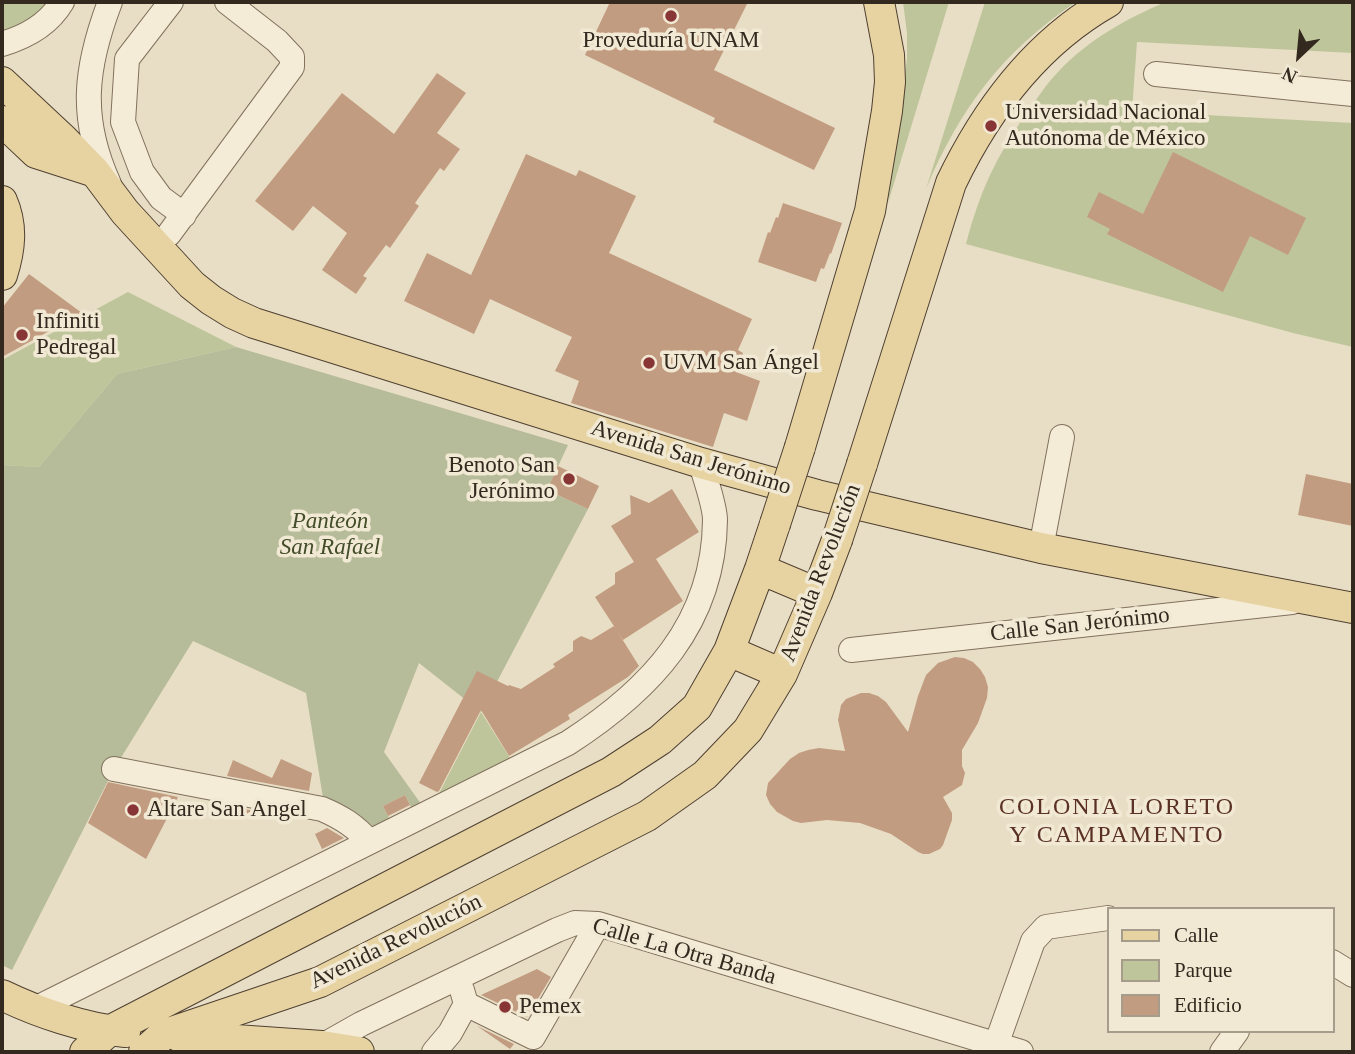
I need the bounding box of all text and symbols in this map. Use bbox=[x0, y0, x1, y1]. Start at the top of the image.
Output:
marker: Proveduría UNAM bbox=[663, 8, 679, 24]
north arrow bbox=[1264, 21, 1334, 91]
place label: Proveduría UNAM bbox=[583, 27, 759, 55]
text: N bbox=[1279, 63, 1300, 88]
place label: Universidad Nacional Autónoma de México bbox=[1005, 99, 1206, 153]
marker: Universidad Nacional Autónoma de México bbox=[983, 118, 999, 134]
place label: Infiniti Pedregal bbox=[36, 308, 116, 362]
marker: Infiniti Pedregal bbox=[14, 327, 30, 343]
place label: UVM San Ángel bbox=[663, 349, 819, 377]
marker: UVM San Ángel bbox=[641, 355, 657, 371]
street label: Avenida San Jerónimo bbox=[588, 414, 794, 502]
place label: Benoto San Jerónimo bbox=[448, 452, 555, 506]
marker: Benoto San Jerónimo bbox=[561, 471, 577, 487]
street label: Avenida Revolución bbox=[774, 480, 868, 666]
park label: Panteón San Rafael bbox=[280, 508, 380, 562]
street label: Calle San Jerónimo bbox=[989, 602, 1171, 648]
district label: COLONIA LORETO Y CAMPAMENTO bbox=[1001, 794, 1233, 850]
place label: Altare San Angel bbox=[147, 796, 307, 824]
marker: Altare San Angel bbox=[125, 802, 141, 818]
street label: Avenida Revolución bbox=[305, 888, 487, 996]
legend bbox=[1106, 907, 1334, 1033]
street label: Calle La Otra Banda bbox=[589, 913, 779, 991]
text: Calle bbox=[1174, 923, 1218, 947]
text: Parque bbox=[1174, 958, 1232, 982]
place label: Pemex bbox=[519, 993, 582, 1021]
text: Edificio bbox=[1174, 993, 1242, 1017]
marker: Pemex bbox=[497, 999, 513, 1015]

